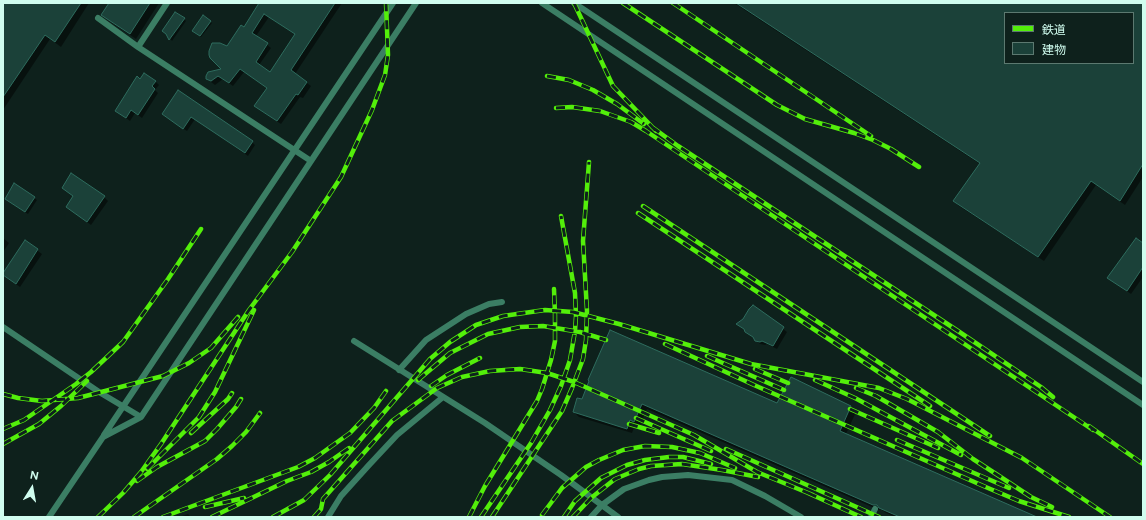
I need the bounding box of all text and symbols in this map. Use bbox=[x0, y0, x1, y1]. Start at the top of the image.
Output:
legend bbox=[1004, 12, 1134, 64]
text: 鉄道 bbox=[1042, 23, 1066, 37]
text: 建物 bbox=[1042, 43, 1066, 57]
north arrow bbox=[12, 468, 52, 508]
text: N bbox=[29, 469, 40, 483]

